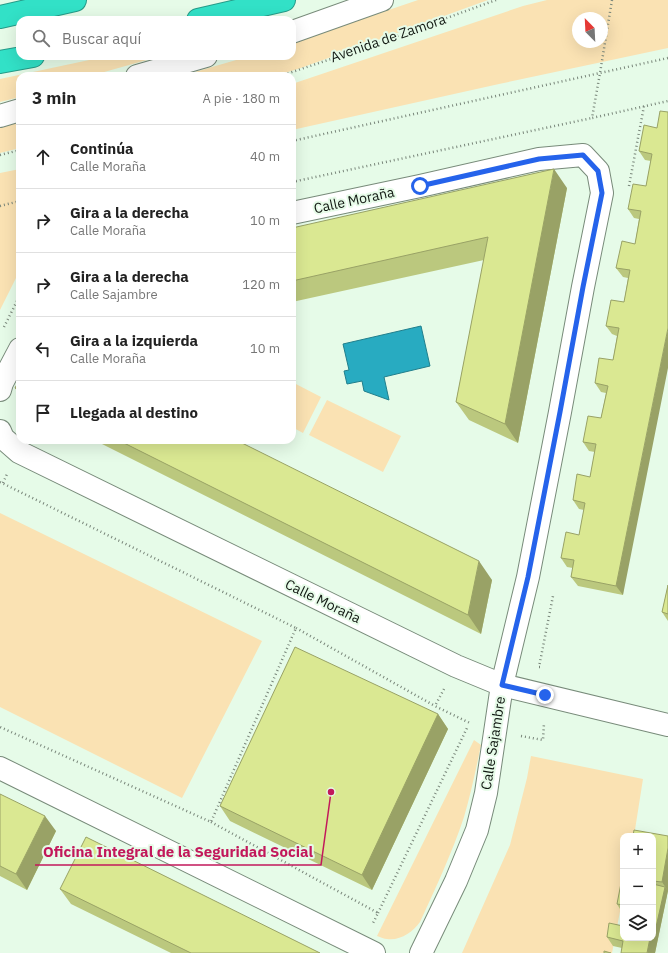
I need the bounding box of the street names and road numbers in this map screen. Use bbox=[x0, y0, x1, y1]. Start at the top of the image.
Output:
street label: Avenida de Zamora bbox=[328, 10, 449, 66]
street label: Calle Moraña bbox=[312, 183, 396, 217]
street label: Calle Moraña bbox=[282, 575, 364, 627]
street label: Calle Sajambre bbox=[477, 695, 509, 791]

